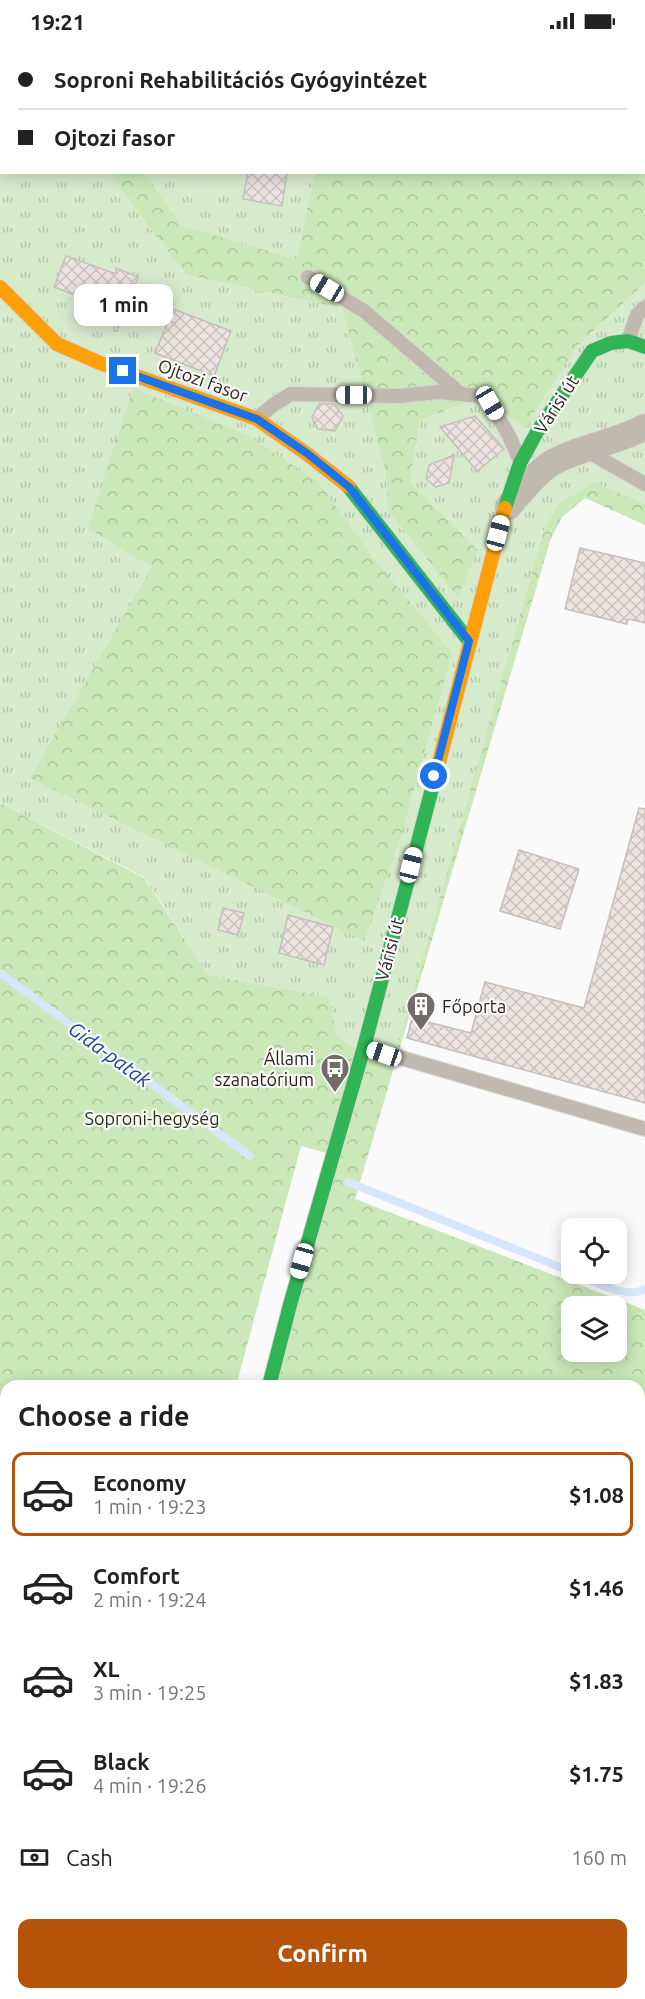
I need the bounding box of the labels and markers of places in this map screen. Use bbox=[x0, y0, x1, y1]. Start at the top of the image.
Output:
building icon: Főporta bbox=[405, 990, 437, 1032]
place label: Főporta bbox=[442, 996, 506, 1016]
place label: Állami szanatórium bbox=[215, 1047, 314, 1089]
bus stop icon: Állami szanatórium bbox=[319, 1052, 351, 1094]

